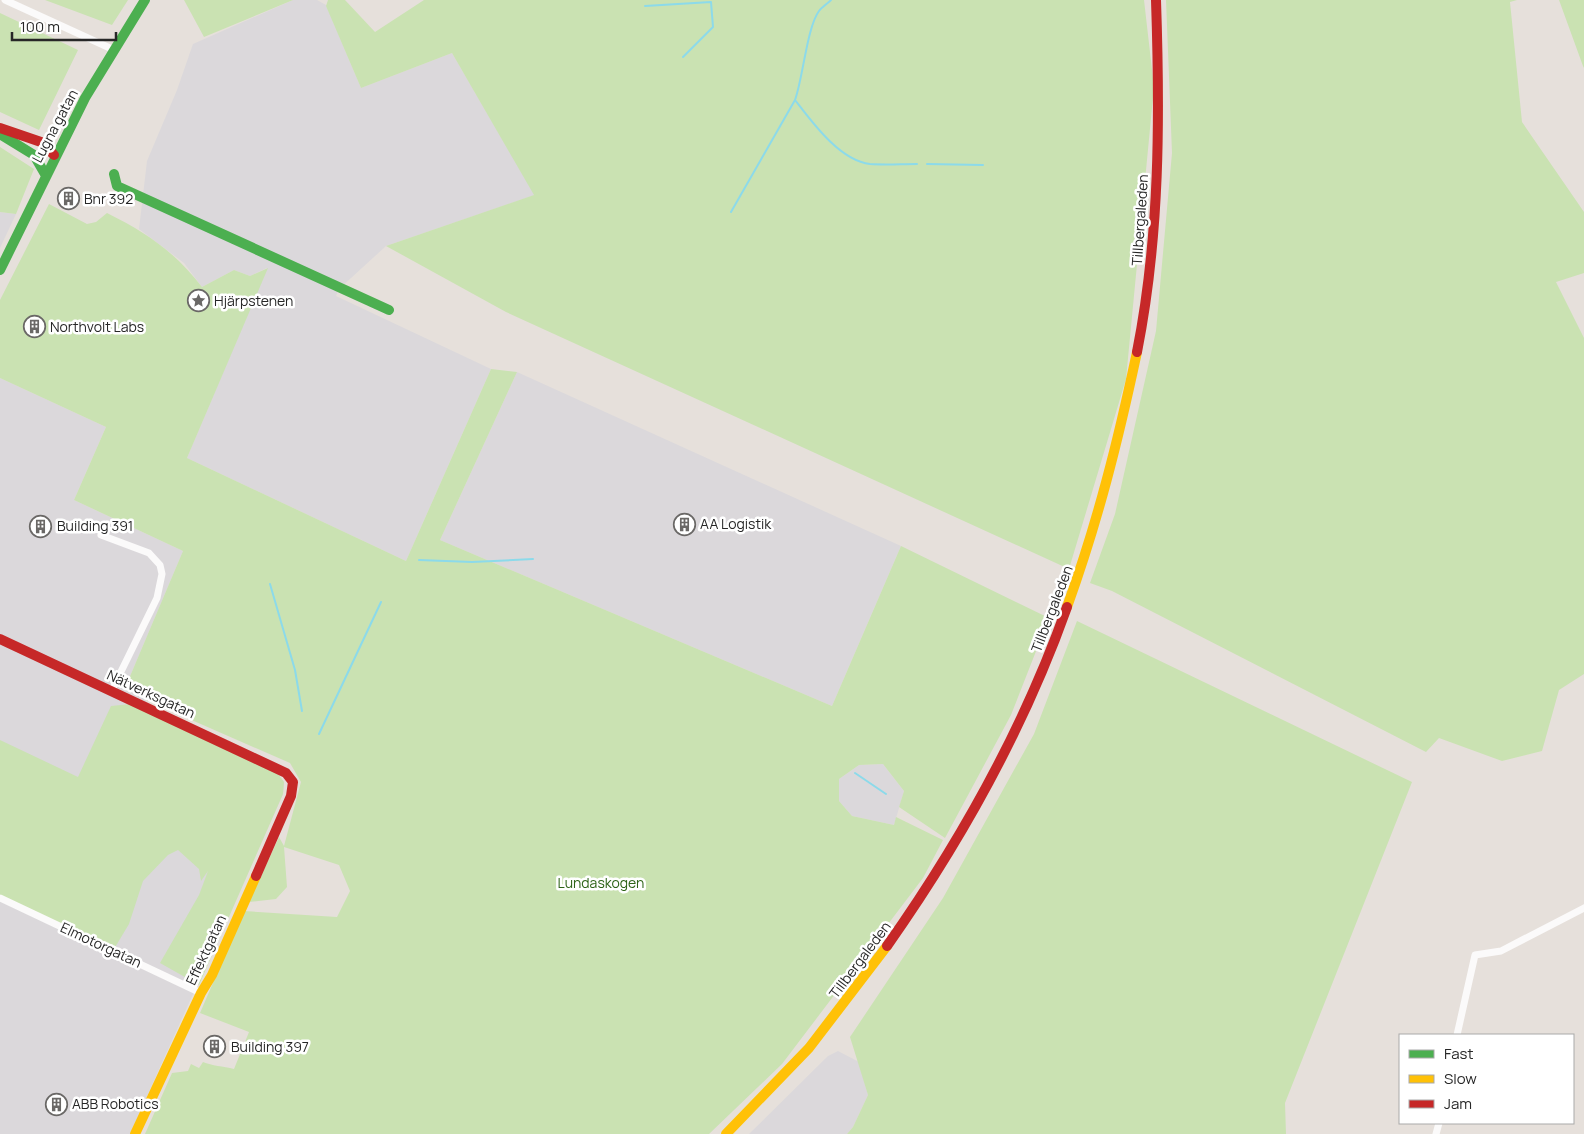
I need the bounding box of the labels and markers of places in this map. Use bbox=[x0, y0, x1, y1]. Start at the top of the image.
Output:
building icon: Bnr 392 bbox=[56, 187, 80, 211]
place label: Bnr 392 bbox=[84, 189, 133, 208]
place icon: Hjärpstenen bbox=[186, 289, 210, 313]
place label: Hjärpstenen bbox=[214, 291, 293, 310]
building icon: Northvolt Labs bbox=[22, 315, 46, 339]
place label: Northvolt Labs bbox=[50, 317, 144, 336]
building icon: AA Logistik bbox=[672, 512, 696, 536]
building icon: Building 391 bbox=[29, 514, 53, 538]
place label: AA Logistik bbox=[700, 514, 772, 533]
place label: Building 391 bbox=[57, 516, 133, 535]
building icon: Building 397 bbox=[203, 1035, 227, 1059]
place label: Building 397 bbox=[231, 1037, 309, 1056]
building icon: ABB Robotics bbox=[44, 1092, 68, 1116]
place label: ABB Robotics bbox=[72, 1094, 159, 1113]

